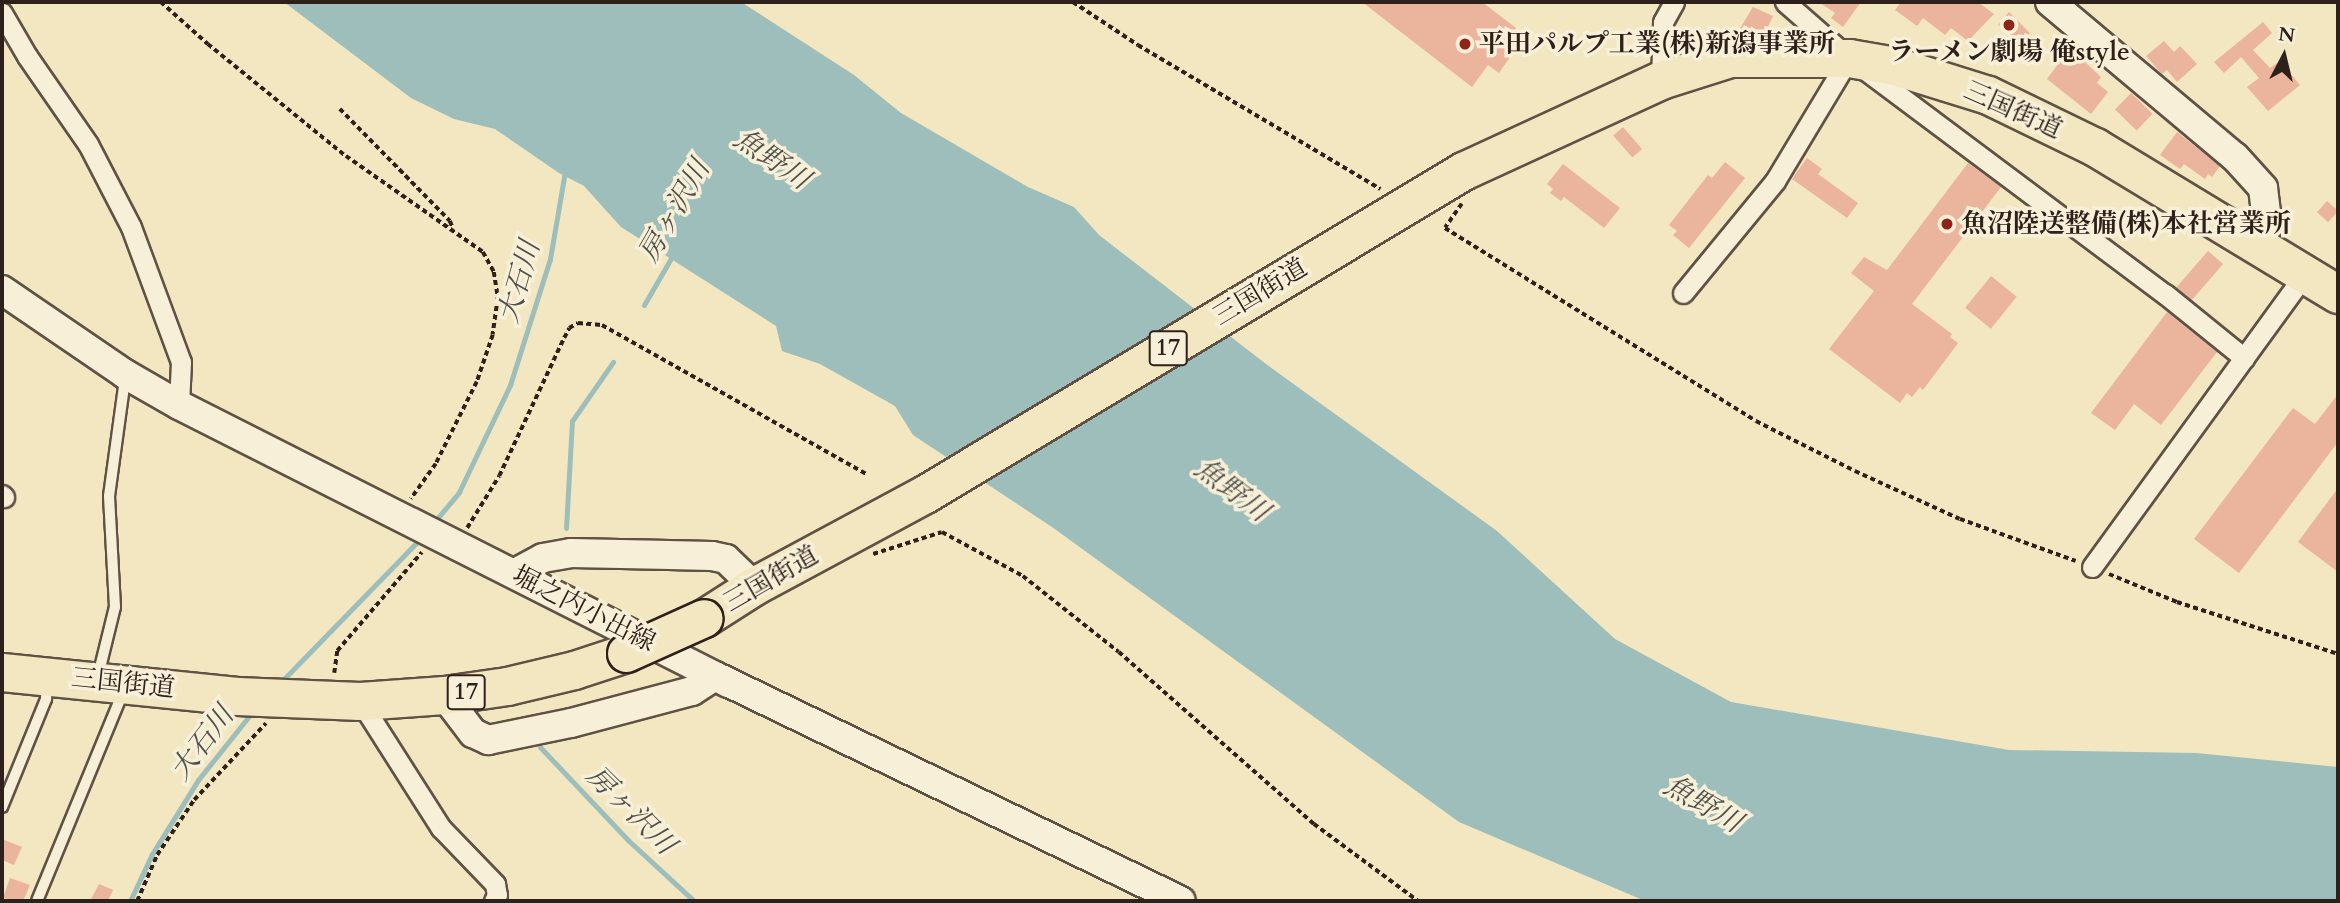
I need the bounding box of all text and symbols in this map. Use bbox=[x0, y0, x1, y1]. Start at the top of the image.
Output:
marker: ラーメン劇場 俺style bbox=[2001, 17, 2017, 33]
north arrow bbox=[2249, 21, 2319, 91]
text: N bbox=[2277, 21, 2296, 49]
place label: 平田パルプ工業(株)新潟事業所 bbox=[1479, 28, 1835, 60]
marker: 平田パルプ工業(株)新潟事業所 bbox=[1457, 36, 1473, 52]
place label: ラーメン劇場 俺style bbox=[1887, 36, 2131, 68]
street label: 三国街道 bbox=[1959, 75, 2067, 145]
water label: 魚野川 bbox=[728, 122, 816, 196]
water label: 房ヶ沢川 bbox=[631, 154, 717, 268]
place label: 魚沼陸送整備(株)本社営業所 bbox=[1961, 208, 2291, 240]
marker: 魚沼陸送整備(株)本社営業所 bbox=[1939, 216, 1955, 232]
water label: 大石川 bbox=[491, 237, 547, 327]
street label: 三国街道 bbox=[1207, 252, 1313, 332]
road number: 17 bbox=[1147, 328, 1189, 368]
water label: 魚野川 bbox=[1188, 451, 1276, 529]
street label: 三国街道 bbox=[718, 539, 824, 619]
street label: 堀之内小出線 bbox=[507, 560, 661, 658]
street label: 三国街道 bbox=[70, 662, 176, 704]
road number: 17 bbox=[445, 672, 487, 712]
water label: 大石川 bbox=[163, 699, 241, 787]
water label: 房ヶ沢川 bbox=[580, 759, 682, 861]
water label: 魚野川 bbox=[1658, 768, 1748, 840]

